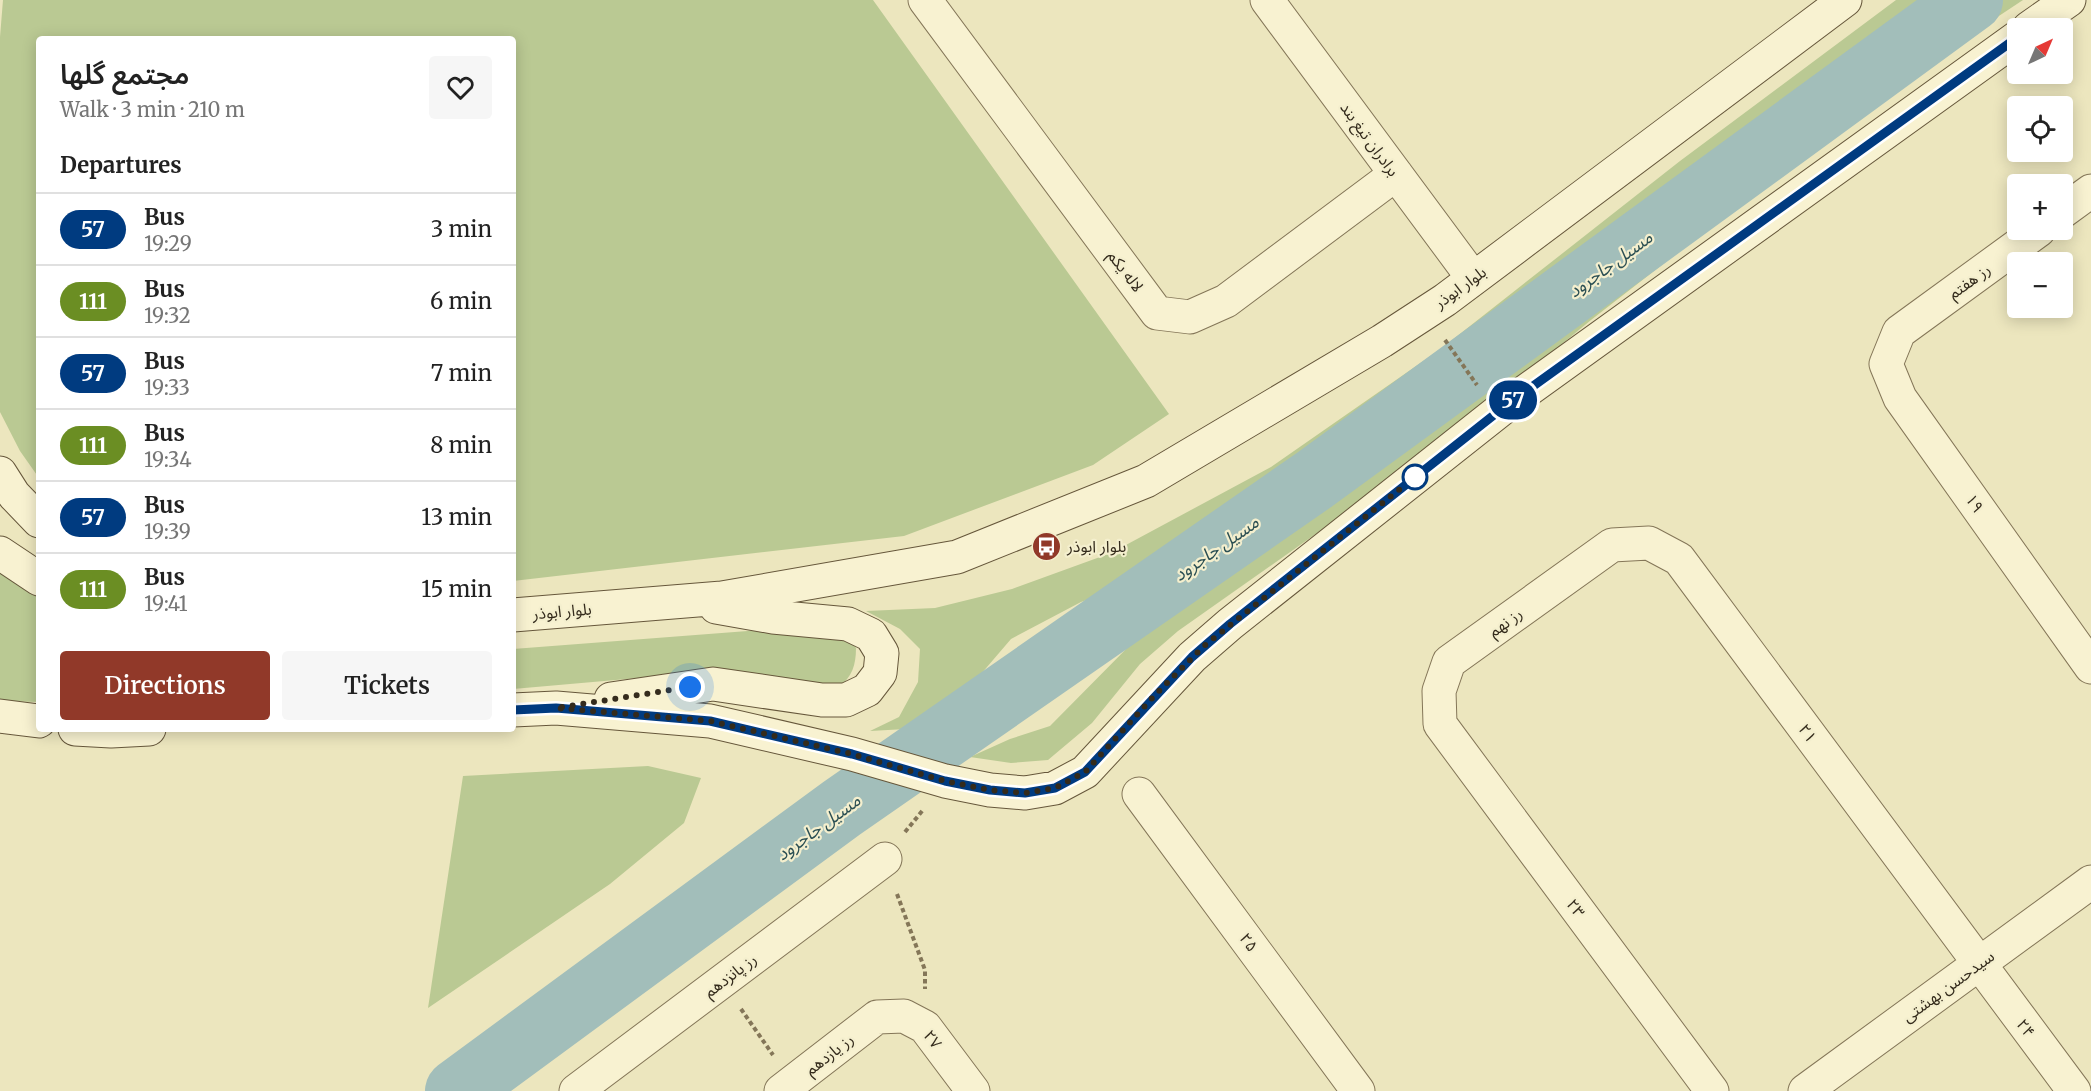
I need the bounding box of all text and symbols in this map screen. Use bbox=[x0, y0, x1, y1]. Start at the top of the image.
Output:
north arrow bbox=[2007, 18, 2073, 84]
map controls bbox=[2007, 18, 2073, 318]
text: مجتمع گلها bbox=[60, 56, 189, 92]
button: heart bbox=[429, 56, 492, 119]
button: locate bbox=[2007, 96, 2073, 162]
text: Walk · 3 min · 210 m bbox=[60, 97, 245, 122]
street label: برادران تیغ بند bbox=[1334, 98, 1404, 182]
text: Departures bbox=[60, 151, 182, 179]
button: + bbox=[2007, 174, 2073, 240]
text: Bus bbox=[144, 203, 185, 231]
text: 3 min bbox=[431, 215, 492, 243]
text: 57 bbox=[81, 216, 105, 243]
water label: مسیل جاجرود bbox=[1563, 225, 1657, 302]
text: 19:29 bbox=[144, 231, 192, 256]
street label: لاله یکم bbox=[1101, 246, 1148, 298]
button: − bbox=[2007, 252, 2073, 318]
street label: رز هفتم bbox=[1944, 259, 1996, 306]
street label: بلوار ابوذر bbox=[1429, 261, 1490, 313]
text: Bus bbox=[144, 275, 185, 303]
text: 6 min bbox=[430, 287, 492, 315]
text: 111 bbox=[79, 288, 107, 315]
text: 19:32 bbox=[144, 303, 191, 328]
text: Bus bbox=[144, 347, 185, 375]
text: 7 min bbox=[431, 359, 492, 387]
text: 57 bbox=[81, 360, 105, 387]
text: 19:33 bbox=[144, 375, 190, 400]
line badge: 57 bbox=[1486, 380, 1540, 420]
text: 57 bbox=[1501, 387, 1525, 414]
text: Bus bbox=[144, 419, 185, 447]
text: 8 min bbox=[430, 431, 492, 459]
text: 111 bbox=[79, 432, 107, 459]
text: 19:34 bbox=[144, 447, 192, 472]
unlabelled marker bbox=[1402, 464, 1428, 490]
street label: ۱۹ bbox=[1962, 490, 1988, 516]
text: Bus bbox=[144, 491, 185, 519]
text: 13 min bbox=[421, 503, 492, 531]
text: 57 bbox=[81, 504, 105, 531]
water label: مسیل جاجرود bbox=[1169, 510, 1263, 586]
text: 19:39 bbox=[144, 519, 191, 544]
bus stop icon: بلوار ابوذر bbox=[1030, 530, 1062, 562]
place label: بلوار ابوذر bbox=[1066, 536, 1126, 556]
text: Bus bbox=[144, 563, 185, 591]
text: 15 min bbox=[421, 575, 492, 603]
text: 111 bbox=[79, 576, 107, 603]
text: 19:41 bbox=[144, 591, 188, 616]
street label: بلوار ابوذر bbox=[531, 598, 592, 624]
street label: رز نهم bbox=[1484, 603, 1528, 643]
button: Directions bbox=[60, 651, 270, 720]
button: Tickets bbox=[282, 651, 492, 720]
your location bbox=[675, 672, 705, 702]
street label: ۲۱ bbox=[1795, 720, 1821, 746]
water label: مسیل جاجرود bbox=[771, 788, 865, 865]
street label: ۲۳ bbox=[1563, 895, 1589, 921]
street label: ۲۵ bbox=[1236, 929, 1262, 955]
street label: سیدحسن بهشتی bbox=[1898, 946, 1998, 1026]
street label: رز پانزدهم bbox=[700, 949, 762, 1004]
street label: ۲۴ bbox=[2013, 1015, 2039, 1041]
street label: ۲۷ bbox=[919, 1026, 947, 1052]
street label: رز یازدهم bbox=[801, 1029, 859, 1082]

